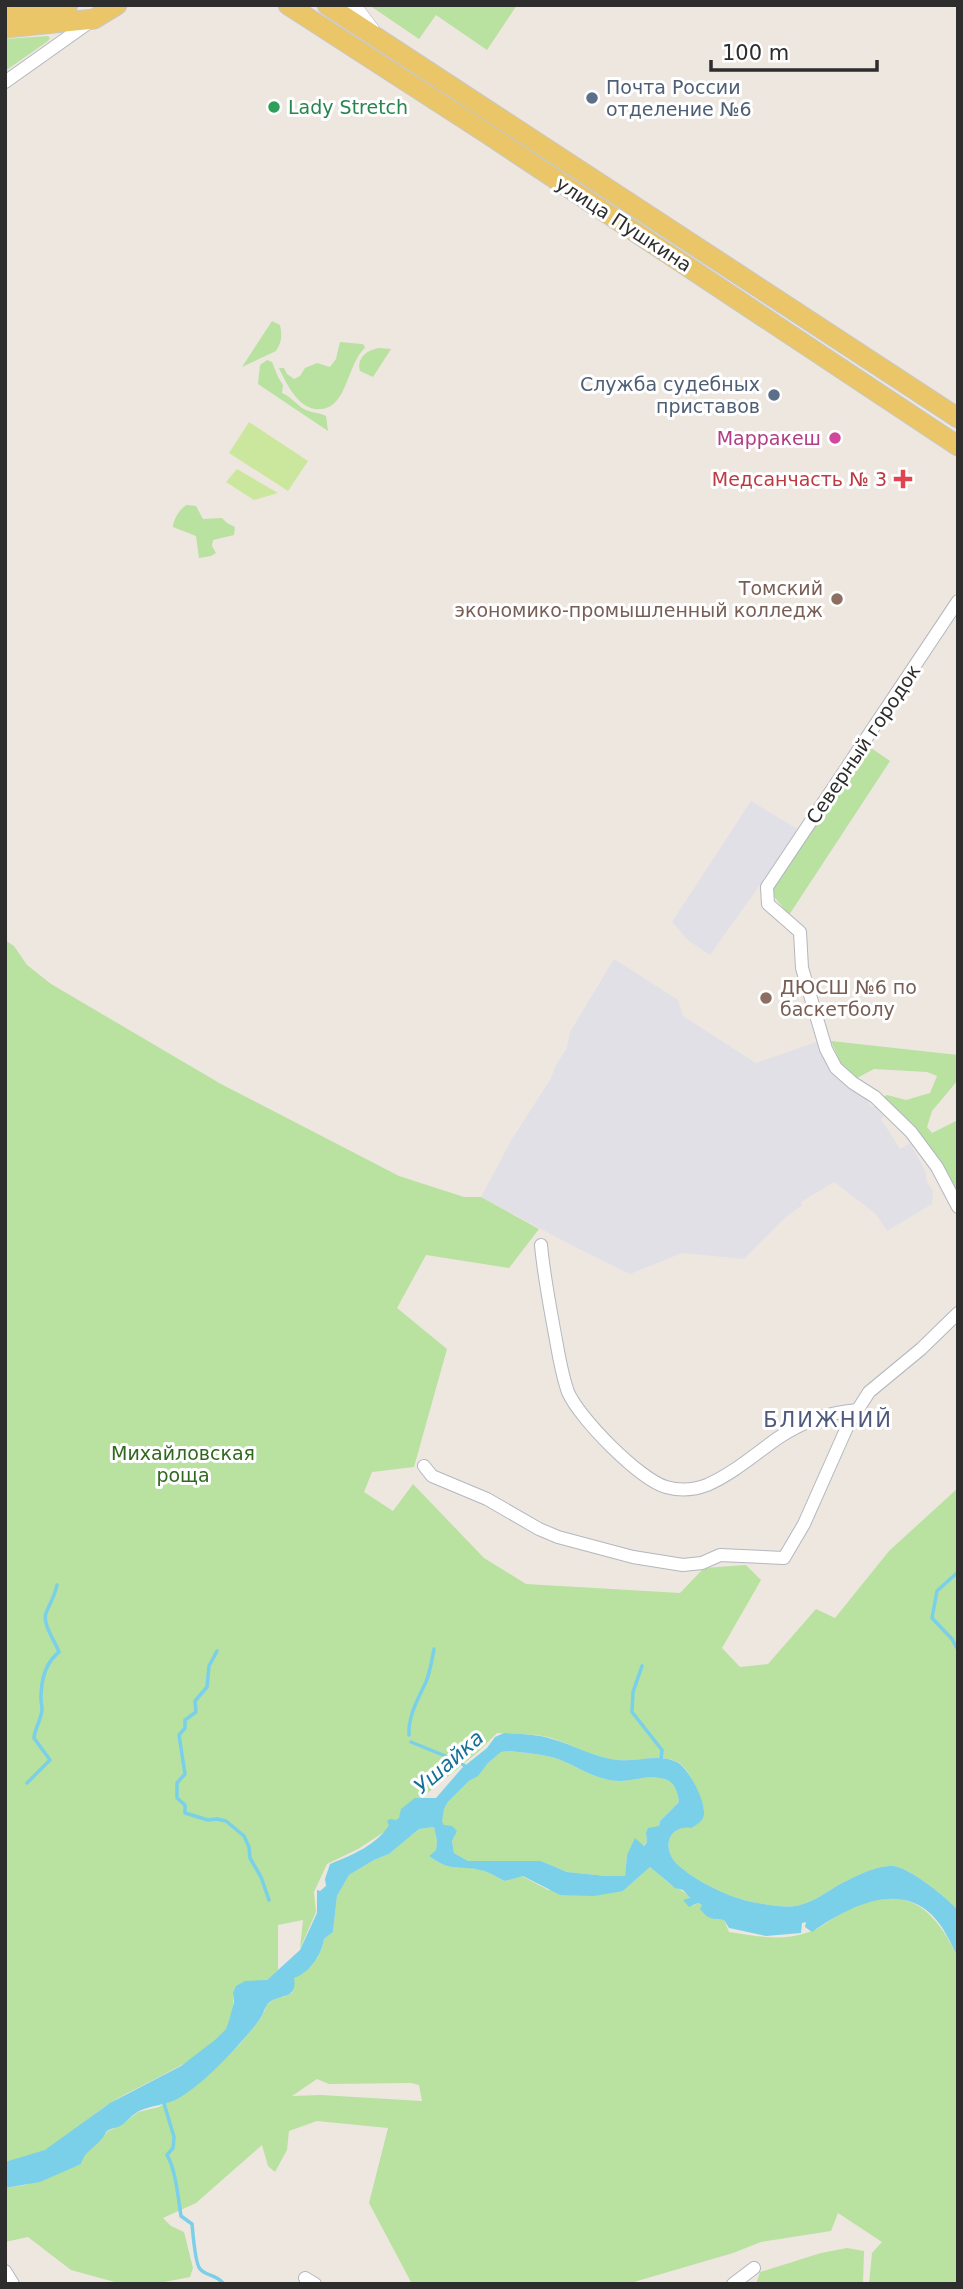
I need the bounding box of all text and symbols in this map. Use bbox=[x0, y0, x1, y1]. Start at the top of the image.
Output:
scale bar bbox=[711, 28, 877, 72]
text: 100 m bbox=[722, 41, 789, 65]
place label: Почта России отделение №6 bbox=[606, 76, 752, 120]
marker: Почта России отделение №6 bbox=[584, 90, 600, 106]
place label: Lady Stretch bbox=[288, 96, 408, 118]
marker: Lady Stretch bbox=[266, 99, 282, 115]
street label: улица Пушкина bbox=[552, 172, 696, 276]
place label: Служба судебных приставов bbox=[580, 373, 760, 417]
marker: Служба судебных приставов bbox=[766, 387, 782, 403]
place label: Марракеш bbox=[717, 427, 821, 449]
marker: Марракеш bbox=[827, 430, 843, 446]
place label: Медсанчасть № 3 bbox=[712, 468, 887, 490]
marker: Медсанчасть № 3 bbox=[893, 469, 913, 489]
place label: Томский экономико-промышленный колледж bbox=[455, 577, 823, 621]
marker: Томский экономико-промышленный колледж bbox=[829, 591, 845, 607]
street label: Северный городок bbox=[802, 660, 924, 828]
place label: ДЮСШ №6 по баскетболу bbox=[780, 976, 917, 1020]
marker: ДЮСШ №6 по баскетболу bbox=[758, 990, 774, 1006]
district label: БЛИЖНИЙ bbox=[763, 1407, 893, 1432]
park label: Михайловская роща bbox=[111, 1442, 255, 1486]
water label: Ушайка bbox=[409, 1725, 489, 1799]

